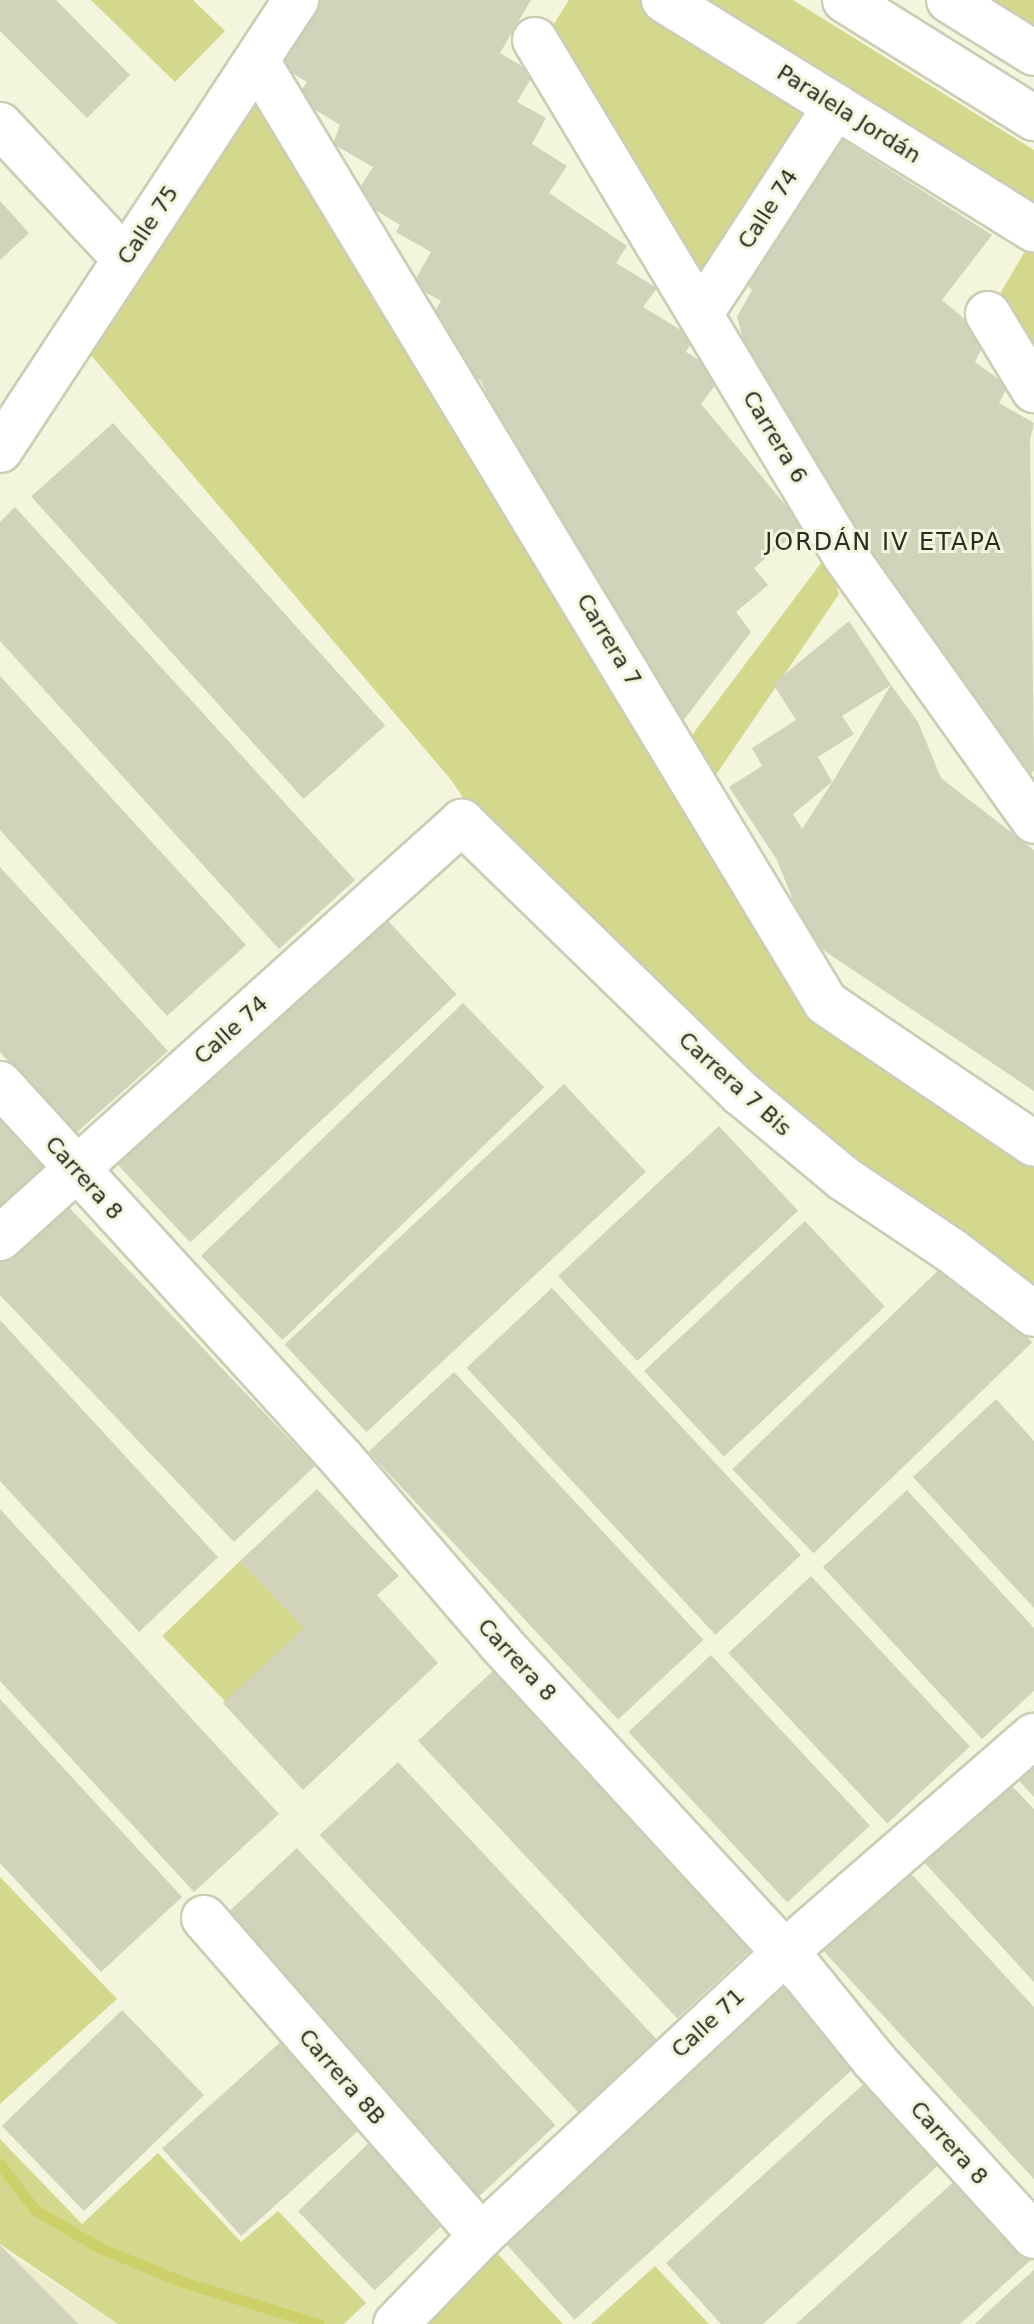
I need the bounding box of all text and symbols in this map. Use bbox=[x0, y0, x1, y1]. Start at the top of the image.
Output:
street label: Paralela Jordán bbox=[772, 59, 926, 169]
street label: Calle 74 bbox=[733, 164, 803, 254]
street label: Calle 75 bbox=[112, 180, 184, 270]
street label: Carrera 6 bbox=[737, 386, 813, 488]
district label: JORDÁN IV ETAPA bbox=[765, 529, 1003, 557]
street label: Carrera 7 bbox=[571, 589, 647, 691]
street label: Calle 74 bbox=[189, 990, 273, 1070]
street label: Carrera 7 Bis bbox=[673, 1026, 797, 1142]
street label: Carrera 8 bbox=[40, 1131, 128, 1225]
street label: Carrera 8 bbox=[472, 1613, 562, 1707]
street label: Calle 71 bbox=[666, 1983, 750, 2063]
street label: Carrera 8B bbox=[293, 2024, 391, 2130]
street label: Carrera 8 bbox=[905, 2096, 993, 2190]

